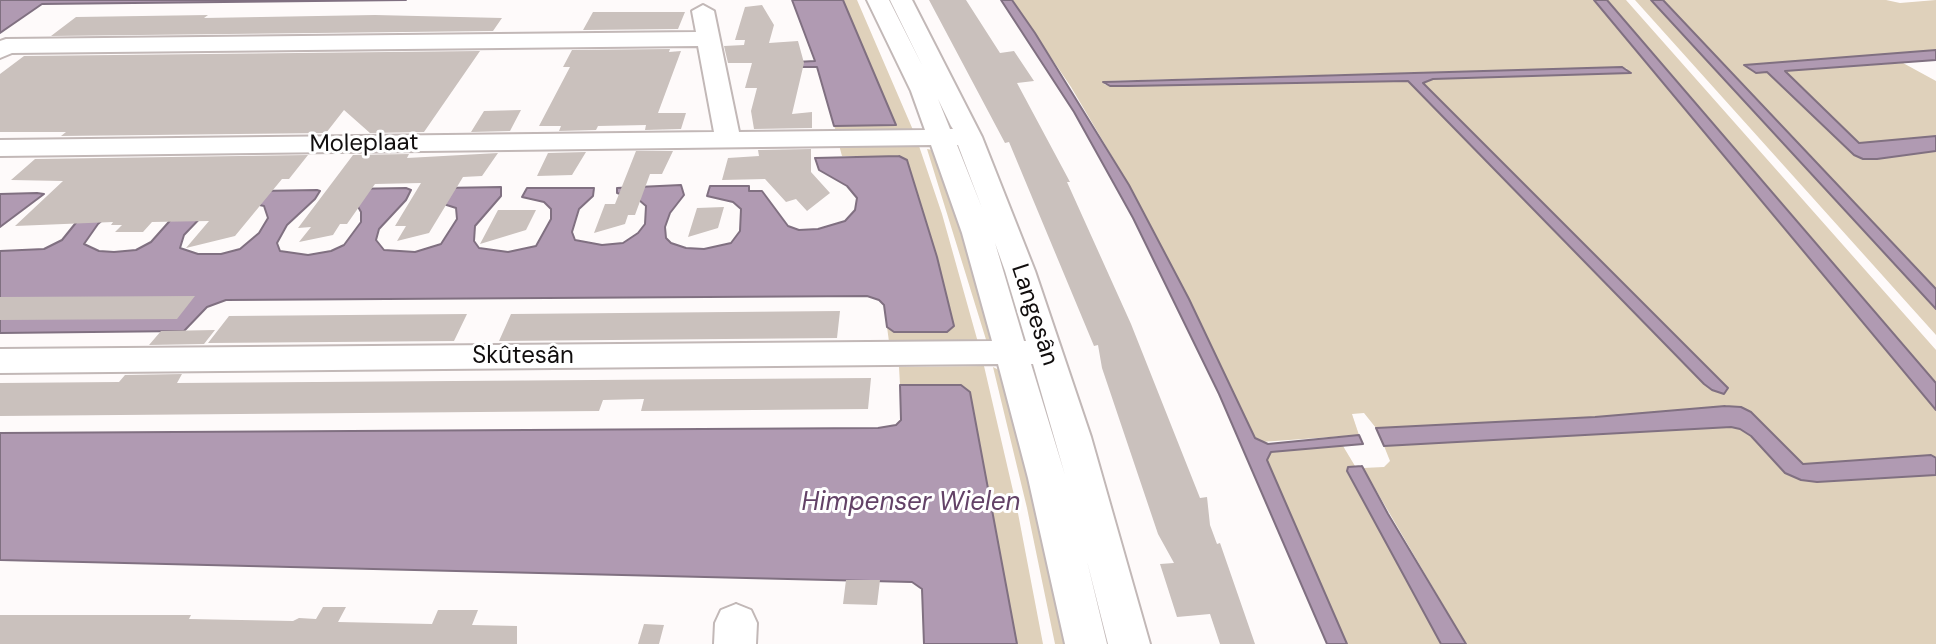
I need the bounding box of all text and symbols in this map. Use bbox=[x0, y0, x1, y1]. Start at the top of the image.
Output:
street label: Moleplaat bbox=[309, 129, 419, 159]
street label: Langesân bbox=[1004, 261, 1064, 369]
street label: Skûtesân bbox=[472, 343, 574, 371]
water label: Himpenser Wielen bbox=[801, 487, 1021, 519]

